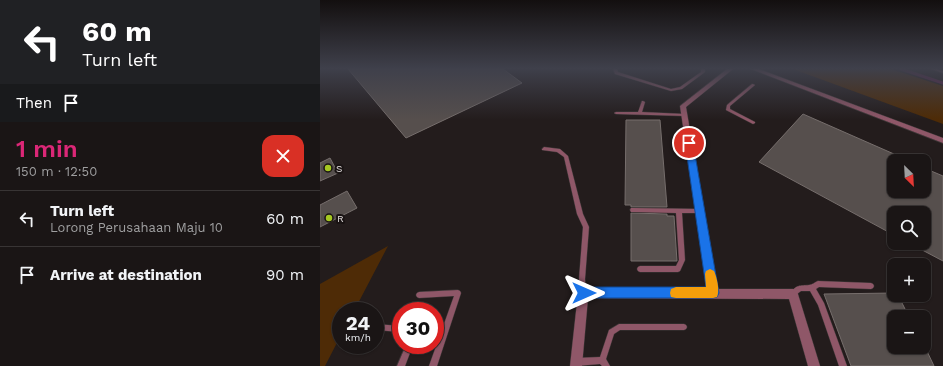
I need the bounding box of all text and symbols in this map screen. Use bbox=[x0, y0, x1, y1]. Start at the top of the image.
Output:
text: 60 m bbox=[82, 15, 152, 48]
icon: left bbox=[16, 16, 68, 68]
text: Turn left bbox=[82, 49, 157, 70]
icon: arrive bbox=[60, 92, 82, 114]
text: Then bbox=[16, 94, 52, 112]
pin bbox=[672, 126, 706, 160]
icon: arrive bbox=[678, 132, 700, 154]
text: 1 min bbox=[16, 135, 78, 163]
button: close bbox=[262, 135, 304, 177]
north arrow bbox=[887, 154, 931, 198]
map controls bbox=[887, 154, 931, 354]
marker: S bbox=[323, 163, 333, 173]
place label: S bbox=[336, 163, 342, 174]
text: 150 m · 12:50 bbox=[16, 164, 97, 179]
text: Turn left bbox=[50, 202, 114, 220]
button: search bbox=[887, 206, 931, 250]
icon: left bbox=[16, 208, 38, 230]
text: 60 m bbox=[266, 210, 304, 228]
marker: R bbox=[324, 213, 334, 223]
place label: R bbox=[337, 213, 344, 224]
text: Lorong Perusahaan Maju 10 bbox=[50, 220, 223, 235]
button: + bbox=[887, 258, 931, 302]
icon: arrive bbox=[16, 264, 38, 286]
text: Arrive at destination bbox=[50, 266, 202, 284]
text: 90 m bbox=[266, 266, 304, 284]
position arrow bbox=[563, 272, 605, 314]
speed limit sign: 30 bbox=[392, 302, 444, 354]
button: − bbox=[887, 310, 931, 354]
text: 24 bbox=[346, 311, 370, 335]
text: km/h bbox=[345, 332, 371, 343]

